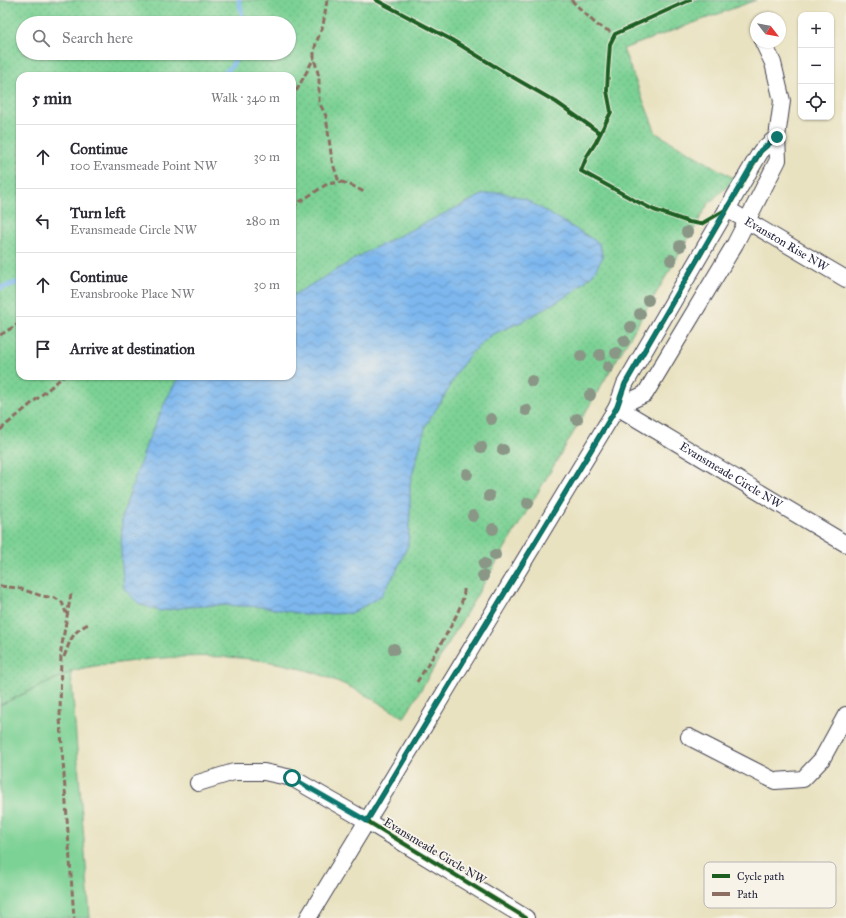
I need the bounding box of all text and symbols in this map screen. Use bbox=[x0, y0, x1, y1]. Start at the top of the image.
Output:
north arrow bbox=[750, 12, 786, 48]
map controls bbox=[798, 12, 834, 120]
button: + bbox=[798, 12, 834, 48]
search box bbox=[16, 16, 296, 60]
icon: search bbox=[30, 27, 52, 49]
text: Search here bbox=[62, 29, 133, 47]
button: − bbox=[798, 48, 834, 84]
button: locate bbox=[798, 84, 834, 120]
text: 5 min bbox=[32, 88, 72, 109]
text: Walk · 340 m bbox=[211, 90, 280, 106]
route end bbox=[768, 128, 786, 146]
text: Continue bbox=[70, 140, 128, 158]
icon: ahead bbox=[32, 146, 54, 168]
text: 30 m bbox=[254, 149, 280, 165]
text: 100 Evansmeade Point NW bbox=[70, 158, 217, 174]
text: Turn left bbox=[70, 204, 126, 222]
icon: left bbox=[32, 210, 54, 232]
text: 280 m bbox=[245, 213, 280, 229]
street label: Evanston Rise NW bbox=[742, 214, 831, 274]
text: Evansmeade Circle NW bbox=[70, 222, 197, 238]
text: Continue bbox=[70, 268, 128, 286]
icon: ahead bbox=[32, 274, 54, 296]
text: 30 m bbox=[254, 277, 280, 293]
text: Evansbrooke Place NW bbox=[70, 286, 194, 302]
icon: arrive bbox=[32, 338, 54, 360]
text: Arrive at destination bbox=[70, 340, 195, 358]
street label: Evansmeade Circle NW bbox=[677, 439, 786, 512]
route start bbox=[283, 769, 301, 787]
street label: Evansmeade Circle NW bbox=[381, 815, 489, 887]
legend bbox=[704, 862, 836, 908]
text: Cycle path bbox=[737, 870, 784, 883]
text: Path bbox=[737, 888, 758, 901]

